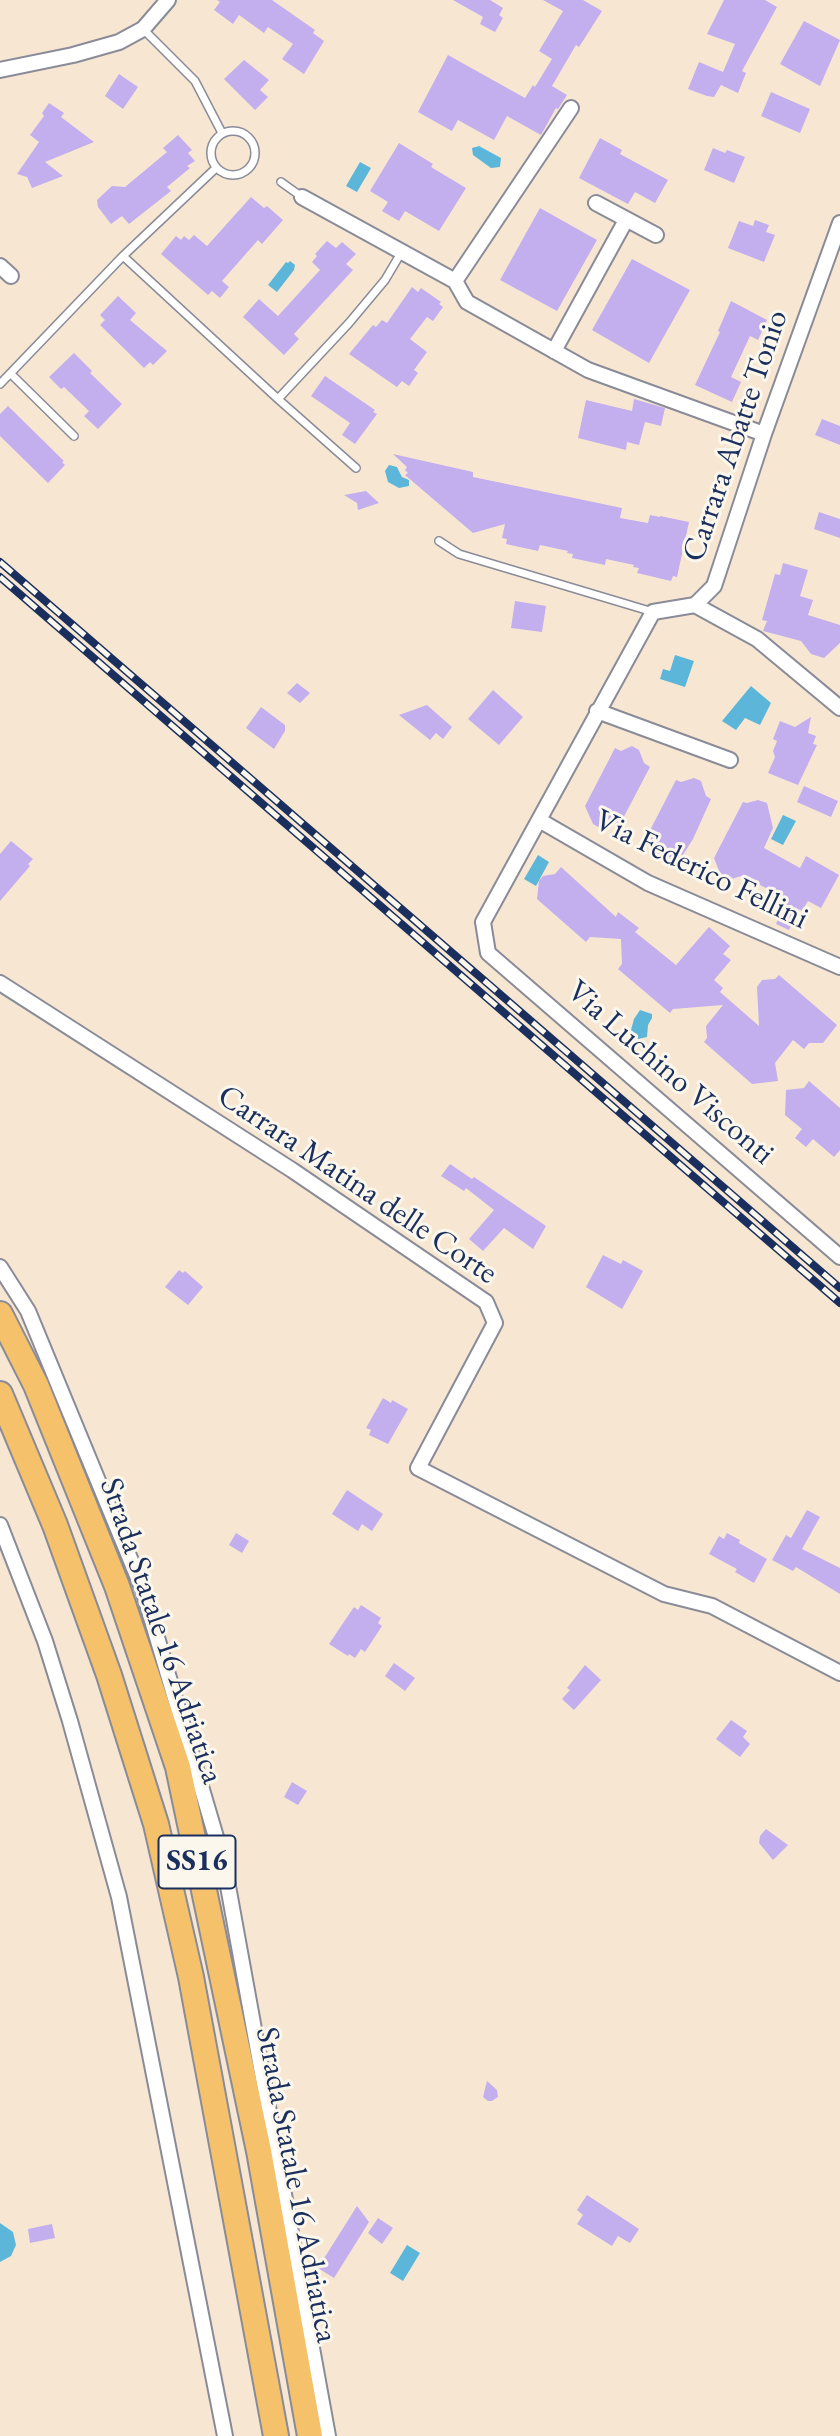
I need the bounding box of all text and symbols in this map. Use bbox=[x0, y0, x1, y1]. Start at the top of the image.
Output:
street label: Carrara Abatte Tonio bbox=[675, 305, 797, 567]
street label: Via Federico Fellini bbox=[588, 802, 814, 938]
street label: Via Luchino Visconti bbox=[559, 973, 781, 1173]
street label: Carrara Matina delle Corte bbox=[210, 1077, 504, 1293]
street label: Strada Statale 16 Adriatica bbox=[91, 1473, 231, 1789]
road number: SS16 bbox=[158, 1836, 235, 1888]
street label: Strada Statale 16 Adriatica bbox=[247, 2024, 345, 2346]

